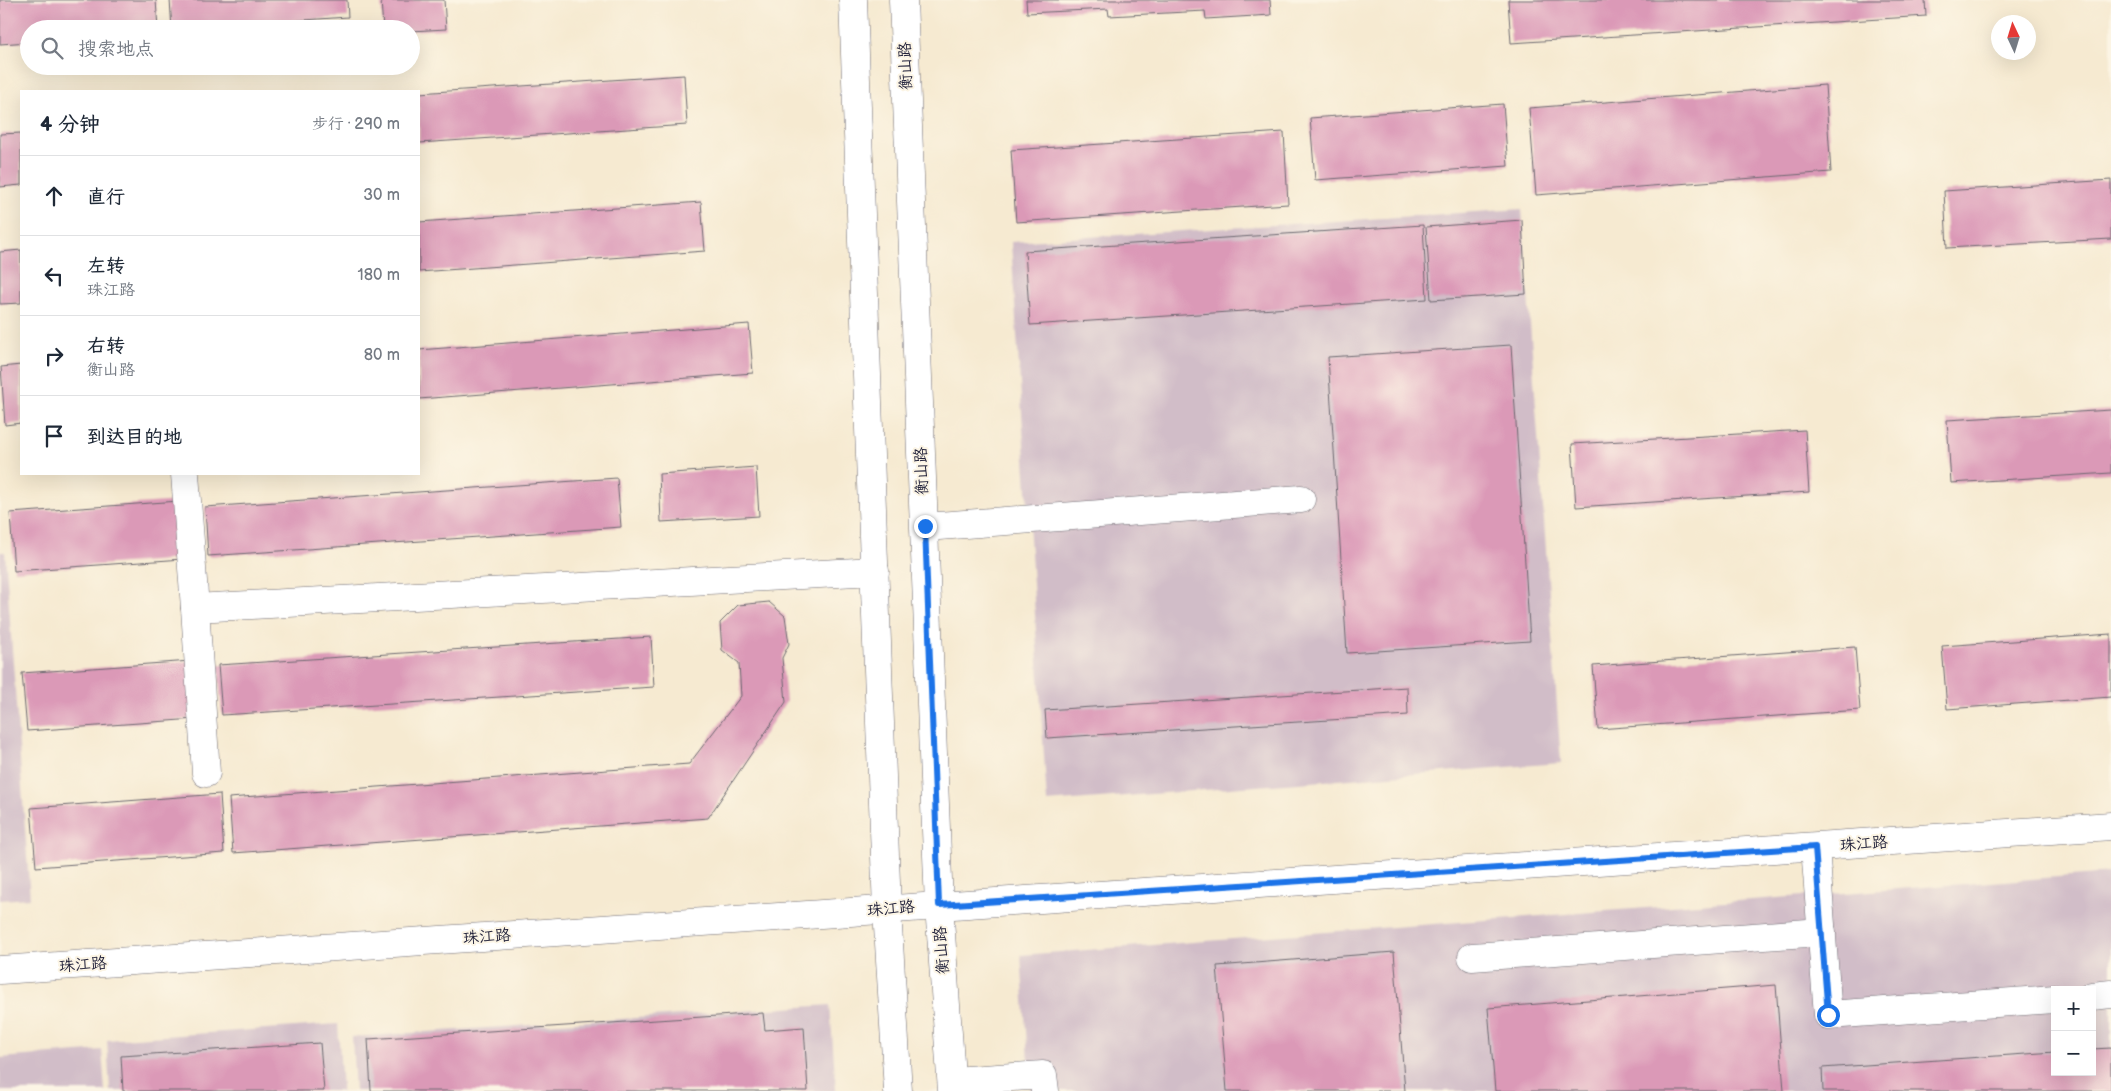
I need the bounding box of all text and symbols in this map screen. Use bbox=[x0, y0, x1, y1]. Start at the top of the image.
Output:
north arrow bbox=[1991, 15, 2036, 60]
search box bbox=[20, 20, 420, 75]
icon: search bbox=[38, 34, 66, 62]
text: 搜索地点 bbox=[78, 38, 154, 61]
street label: 衡山路 bbox=[896, 42, 916, 90]
text: 4 分钟 bbox=[40, 112, 100, 137]
text: 步行 · 290 m bbox=[312, 115, 400, 134]
icon: ahead bbox=[40, 182, 68, 210]
text: 直行 bbox=[87, 186, 125, 209]
text: 30 m bbox=[363, 186, 400, 205]
text: 左转 bbox=[87, 255, 125, 278]
icon: left bbox=[40, 262, 68, 290]
text: 180 m bbox=[358, 266, 400, 285]
text: 珠江路 bbox=[87, 281, 135, 300]
text: 右转 bbox=[87, 335, 125, 358]
icon: right bbox=[40, 342, 68, 370]
text: 80 m bbox=[364, 346, 400, 365]
text: 衡山路 bbox=[87, 361, 135, 380]
icon: arrive bbox=[40, 422, 68, 450]
text: 到达目的地 bbox=[87, 426, 182, 449]
street label: 衡山路 bbox=[912, 447, 932, 495]
route end bbox=[914, 515, 937, 538]
street label: 珠江路 bbox=[1839, 833, 1889, 855]
street label: 珠江路 bbox=[866, 897, 916, 921]
street label: 衡山路 bbox=[931, 925, 953, 975]
street label: 珠江路 bbox=[462, 926, 512, 948]
street label: 珠江路 bbox=[58, 954, 108, 976]
map controls bbox=[2051, 986, 2096, 1076]
button: + bbox=[2051, 986, 2096, 1031]
route start bbox=[1817, 1004, 1840, 1027]
button: − bbox=[2051, 1031, 2096, 1076]

